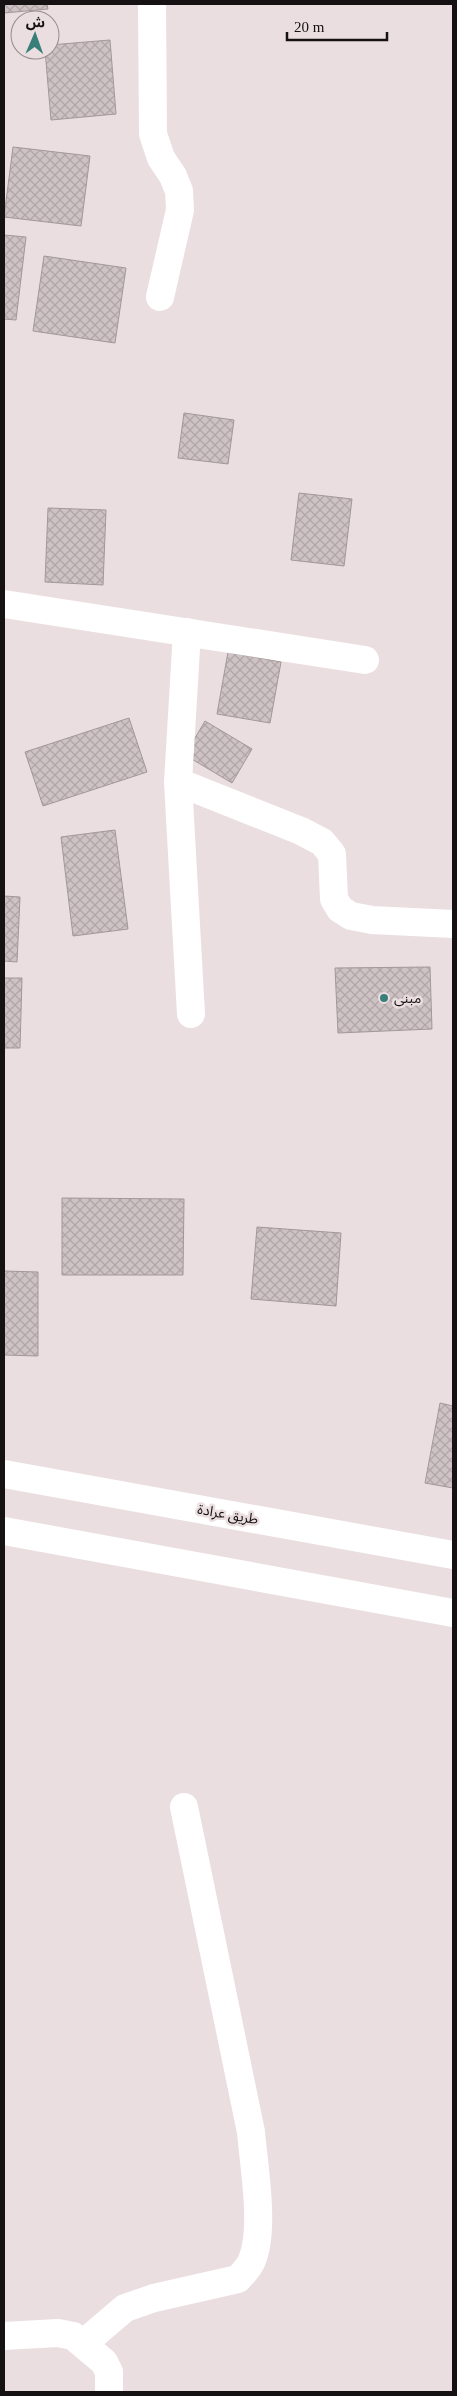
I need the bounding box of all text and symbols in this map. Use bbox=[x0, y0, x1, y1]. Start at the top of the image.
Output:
north arrow bbox=[10, 10, 60, 60]
scale bar bbox=[287, 10, 387, 42]
text: ش bbox=[26, 15, 45, 30]
text: 20 m bbox=[294, 19, 325, 35]
place label: مبنى bbox=[394, 991, 421, 1007]
marker: مبنى bbox=[378, 992, 390, 1004]
street label: طريق عرادة bbox=[196, 1502, 260, 1529]

